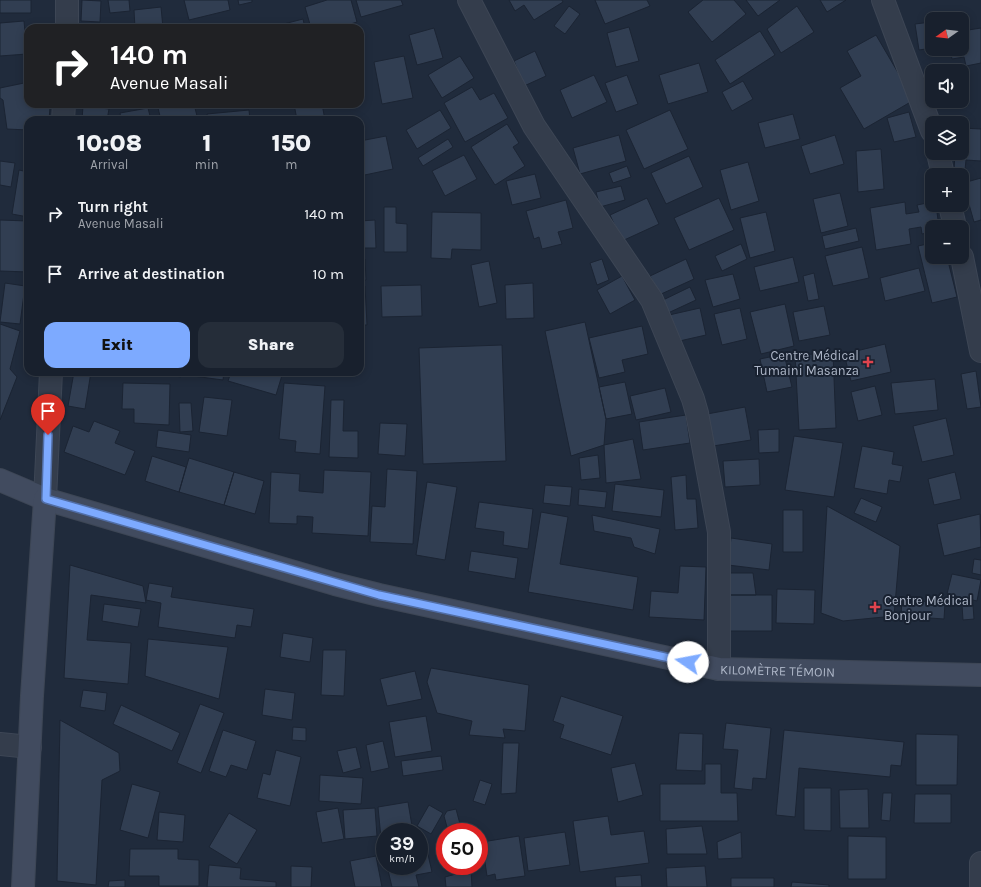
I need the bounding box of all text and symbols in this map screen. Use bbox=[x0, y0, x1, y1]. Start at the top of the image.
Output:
north arrow bbox=[925, 12, 969, 56]
map controls bbox=[925, 12, 969, 264]
text: 140 m bbox=[110, 38, 188, 71]
icon: right bbox=[44, 40, 96, 92]
button: sound bbox=[925, 64, 969, 108]
text: Avenue Masali bbox=[110, 72, 228, 94]
button: layers bbox=[925, 116, 969, 160]
text: 10:08 bbox=[77, 129, 142, 157]
text: 1 bbox=[202, 129, 211, 157]
text: 150 bbox=[271, 129, 311, 157]
text: Arrival bbox=[90, 157, 128, 172]
text: min bbox=[195, 157, 219, 172]
text: m bbox=[285, 157, 297, 172]
button: + bbox=[925, 168, 969, 212]
text: Turn right bbox=[78, 198, 148, 216]
icon: right bbox=[44, 203, 66, 225]
text: 140 m bbox=[304, 205, 344, 223]
text: Avenue Masali bbox=[78, 216, 164, 231]
button: − bbox=[925, 220, 969, 264]
icon: arrive bbox=[44, 263, 66, 285]
text: Arrive at destination bbox=[78, 265, 225, 283]
text: 10 m bbox=[313, 265, 344, 283]
button: Exit bbox=[44, 322, 190, 368]
button: Share bbox=[198, 322, 344, 368]
place label: Centre Médical Tumaini Masanza bbox=[754, 348, 859, 378]
marker: Centre Médical Tumaini Masanza bbox=[862, 356, 874, 368]
pin bbox=[31, 394, 65, 435]
icon: arrive bbox=[37, 400, 59, 422]
place label: Centre Médical Bonjour bbox=[884, 593, 973, 623]
marker: Centre Médical Bonjour bbox=[869, 601, 881, 613]
position arrow bbox=[667, 641, 709, 683]
street label: KILOMÈTRE TÉMOIN bbox=[720, 661, 835, 680]
speed limit sign: 50 bbox=[436, 823, 488, 875]
text: 39 bbox=[390, 832, 414, 855]
text: km/h bbox=[389, 853, 415, 865]

